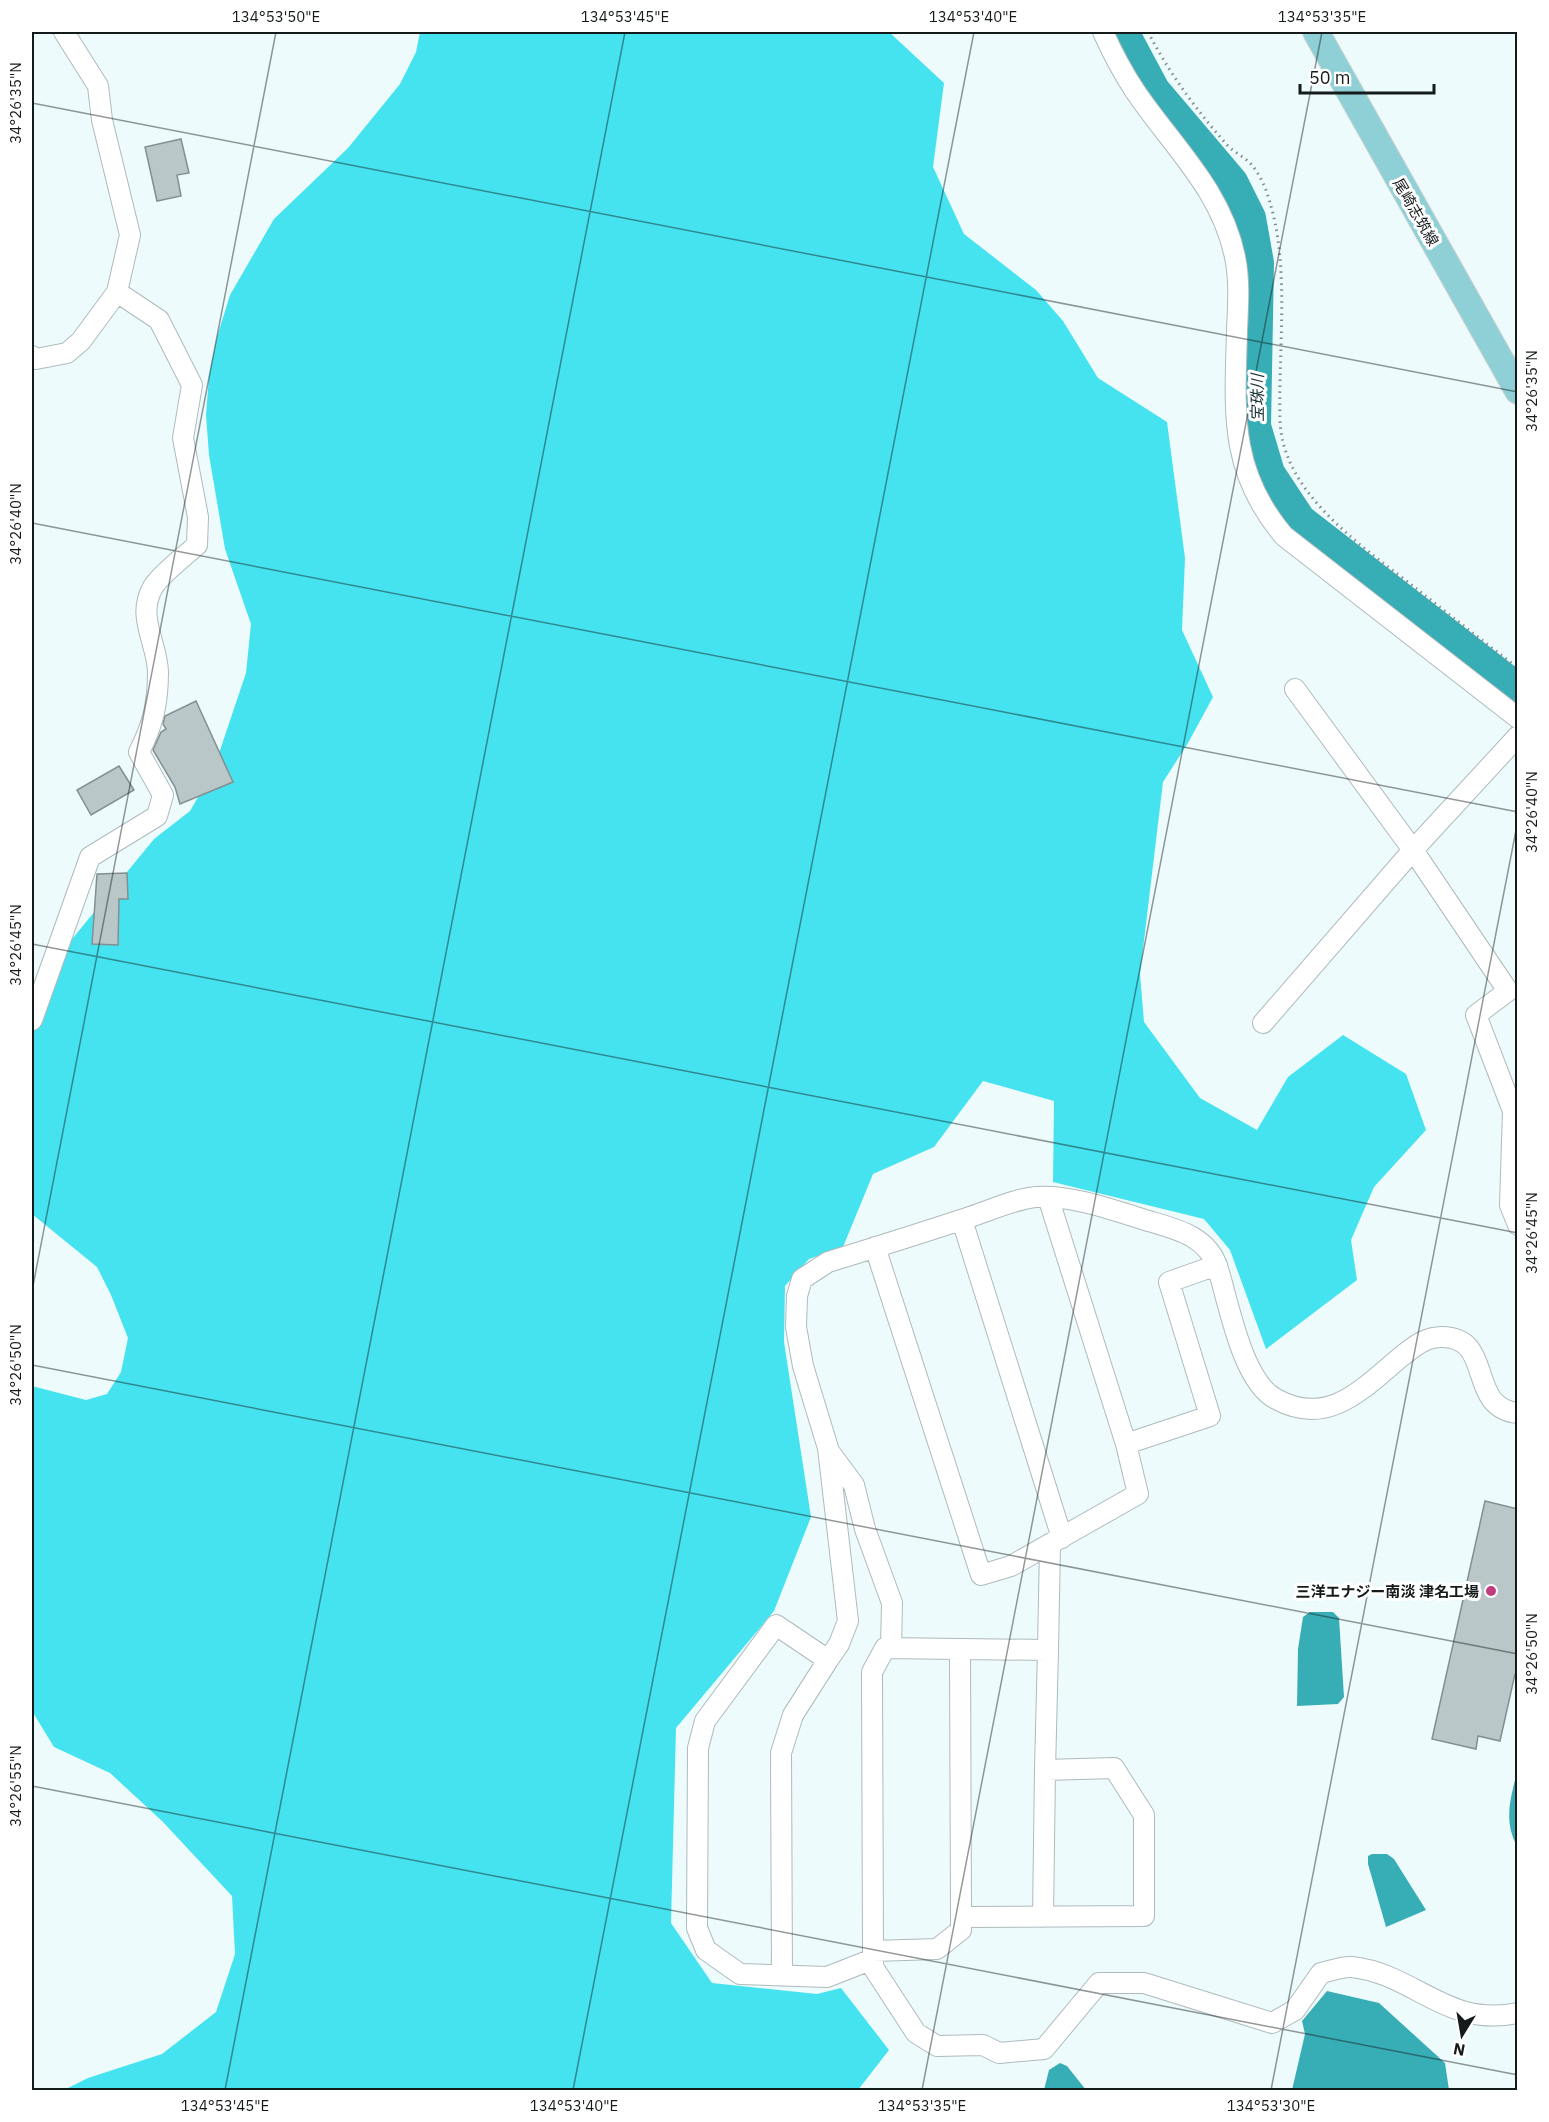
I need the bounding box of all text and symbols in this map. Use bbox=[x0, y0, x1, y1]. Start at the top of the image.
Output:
text: 134°53'50"E bbox=[232, 7, 320, 26]
text: 134°53'45"E bbox=[581, 7, 669, 26]
text: 134°53'40"E bbox=[929, 7, 1017, 26]
text: 134°53'35"E bbox=[1278, 7, 1366, 26]
scale bar bbox=[1300, 57, 1434, 95]
text: 34°26'35"N bbox=[6, 62, 25, 144]
text: 50 m bbox=[1309, 66, 1351, 89]
street label: 尾崎志筑線 bbox=[1389, 175, 1443, 249]
text: 34°26'35"N bbox=[1522, 350, 1541, 432]
water label: 宝珠川 bbox=[1247, 372, 1267, 422]
text: 34°26'40"N bbox=[6, 483, 25, 565]
text: 34°26'40"N bbox=[1522, 771, 1541, 853]
text: 34°26'45"N bbox=[6, 904, 25, 986]
text: 34°26'45"N bbox=[1522, 1192, 1541, 1274]
text: 34°26'50"N bbox=[6, 1324, 25, 1406]
place label: 三洋エナジー南淡 津名工場 bbox=[1295, 1582, 1479, 1601]
marker: 三洋エナジー南淡 津名工場 bbox=[1484, 1584, 1498, 1598]
text: 34°26'50"N bbox=[1522, 1613, 1541, 1695]
text: 34°26'55"N bbox=[6, 1745, 25, 1827]
north arrow bbox=[1432, 2005, 1492, 2065]
text: N bbox=[1452, 2039, 1467, 2061]
text: 134°53'45"E bbox=[181, 2096, 269, 2115]
text: 134°53'40"E bbox=[530, 2096, 618, 2115]
text: 134°53'35"E bbox=[878, 2096, 966, 2115]
text: 134°53'30"E bbox=[1227, 2096, 1315, 2115]

